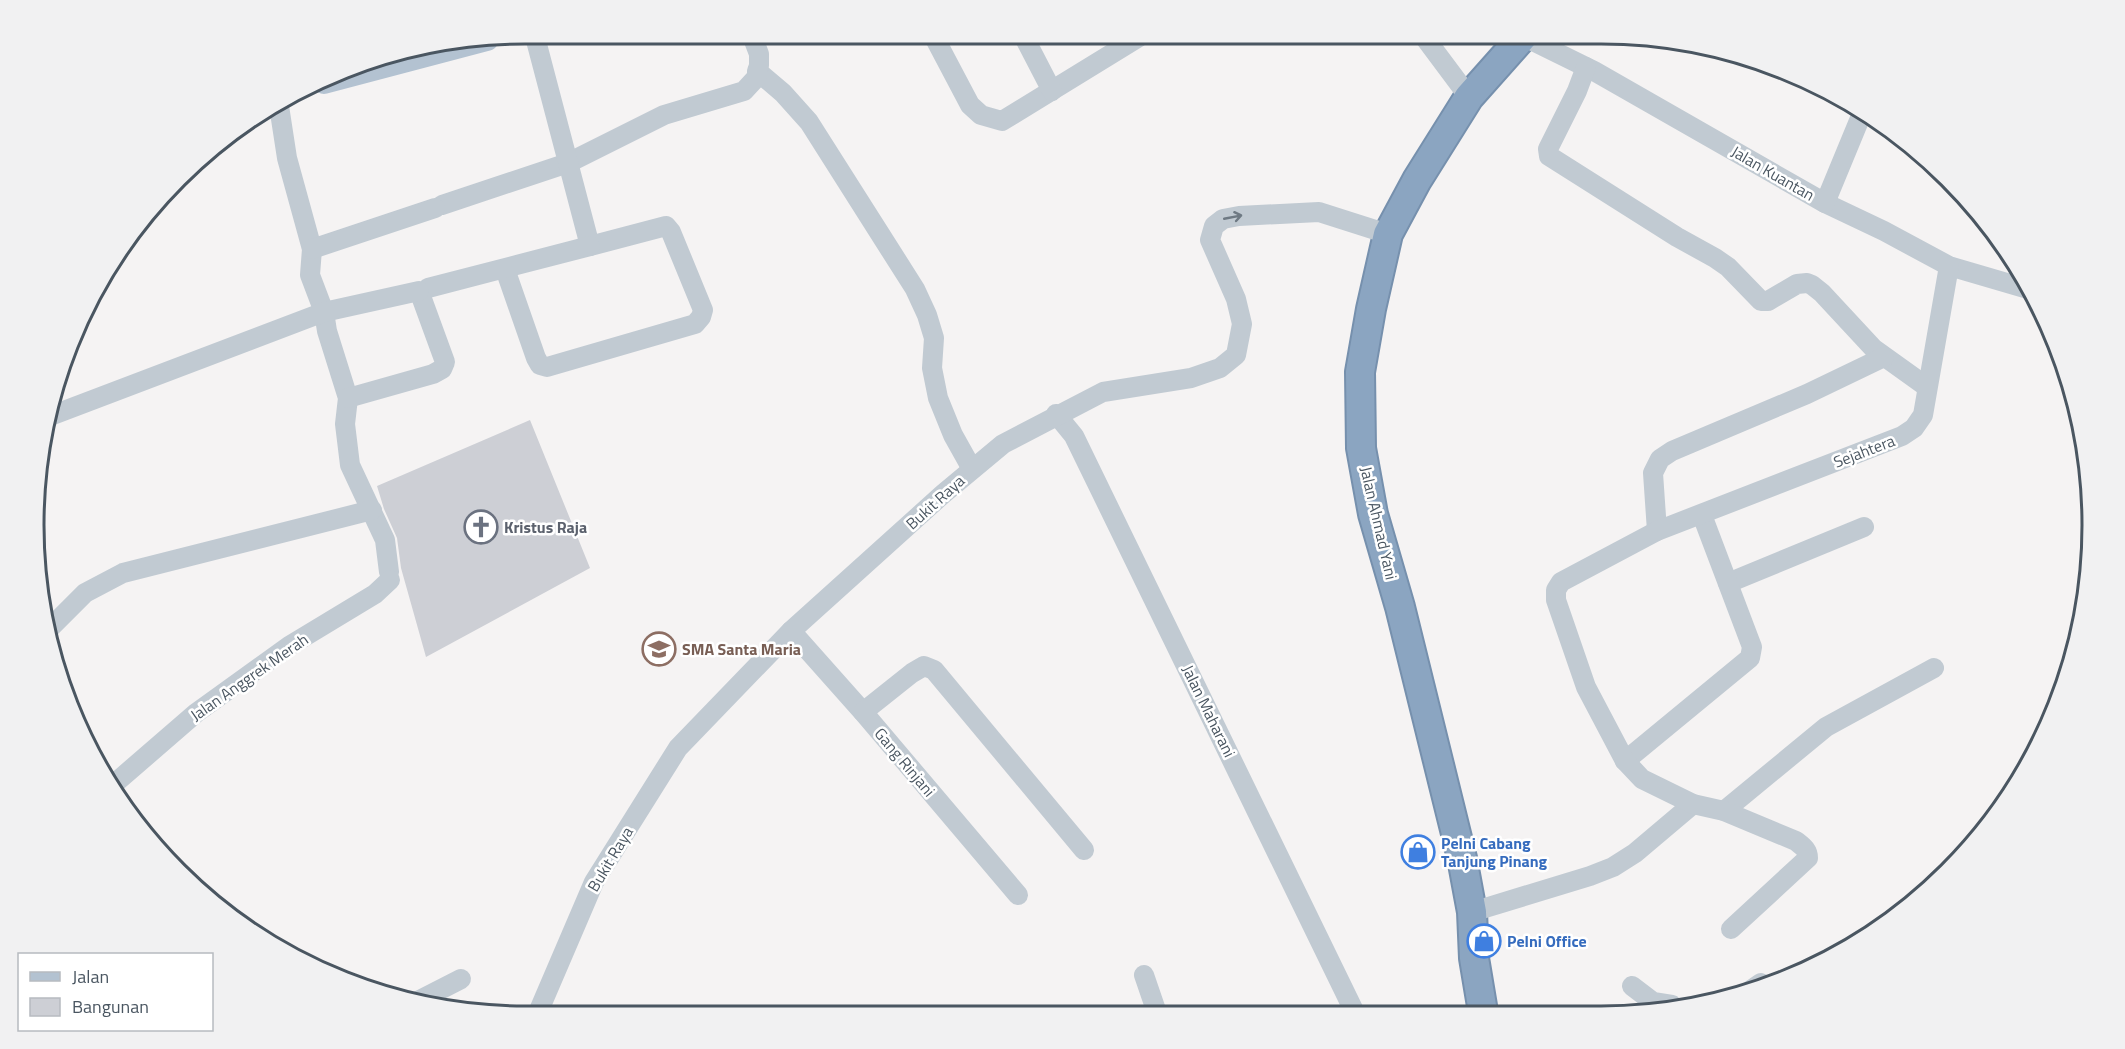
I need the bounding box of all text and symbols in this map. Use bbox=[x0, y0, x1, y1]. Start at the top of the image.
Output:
street label: Jalan Kuantan bbox=[1727, 139, 1819, 207]
one-way arrow bbox=[1223, 211, 1242, 222]
street label: Sejahtera bbox=[1830, 428, 1898, 474]
street label: Jalan Ahmad Yani bbox=[1354, 464, 1404, 582]
street label: Bukit Raya bbox=[900, 469, 970, 535]
church icon: Kristus Raja bbox=[463, 509, 499, 545]
place label: Kristus Raja bbox=[504, 515, 587, 539]
street label: Jalan Anggrek Merah bbox=[185, 627, 313, 727]
school or university icon: SMA Santa Maria bbox=[641, 631, 677, 667]
place label: SMA Santa Maria bbox=[682, 637, 801, 661]
street label: Jalan Maharani bbox=[1176, 661, 1242, 761]
street label: Gang Rinjani bbox=[869, 722, 941, 802]
street label: Bukit Raya bbox=[581, 822, 639, 896]
place label: Pelni Cabang Tanjung Pinang bbox=[1441, 831, 1548, 873]
shop icon: Pelni Cabang Tanjung Pinang bbox=[1400, 834, 1436, 870]
shop icon: Pelni Office bbox=[1466, 923, 1502, 959]
place label: Pelni Office bbox=[1507, 929, 1587, 953]
legend bbox=[18, 953, 213, 1031]
text: Jalan bbox=[72, 963, 109, 990]
text: Bangunan bbox=[72, 993, 149, 1020]

